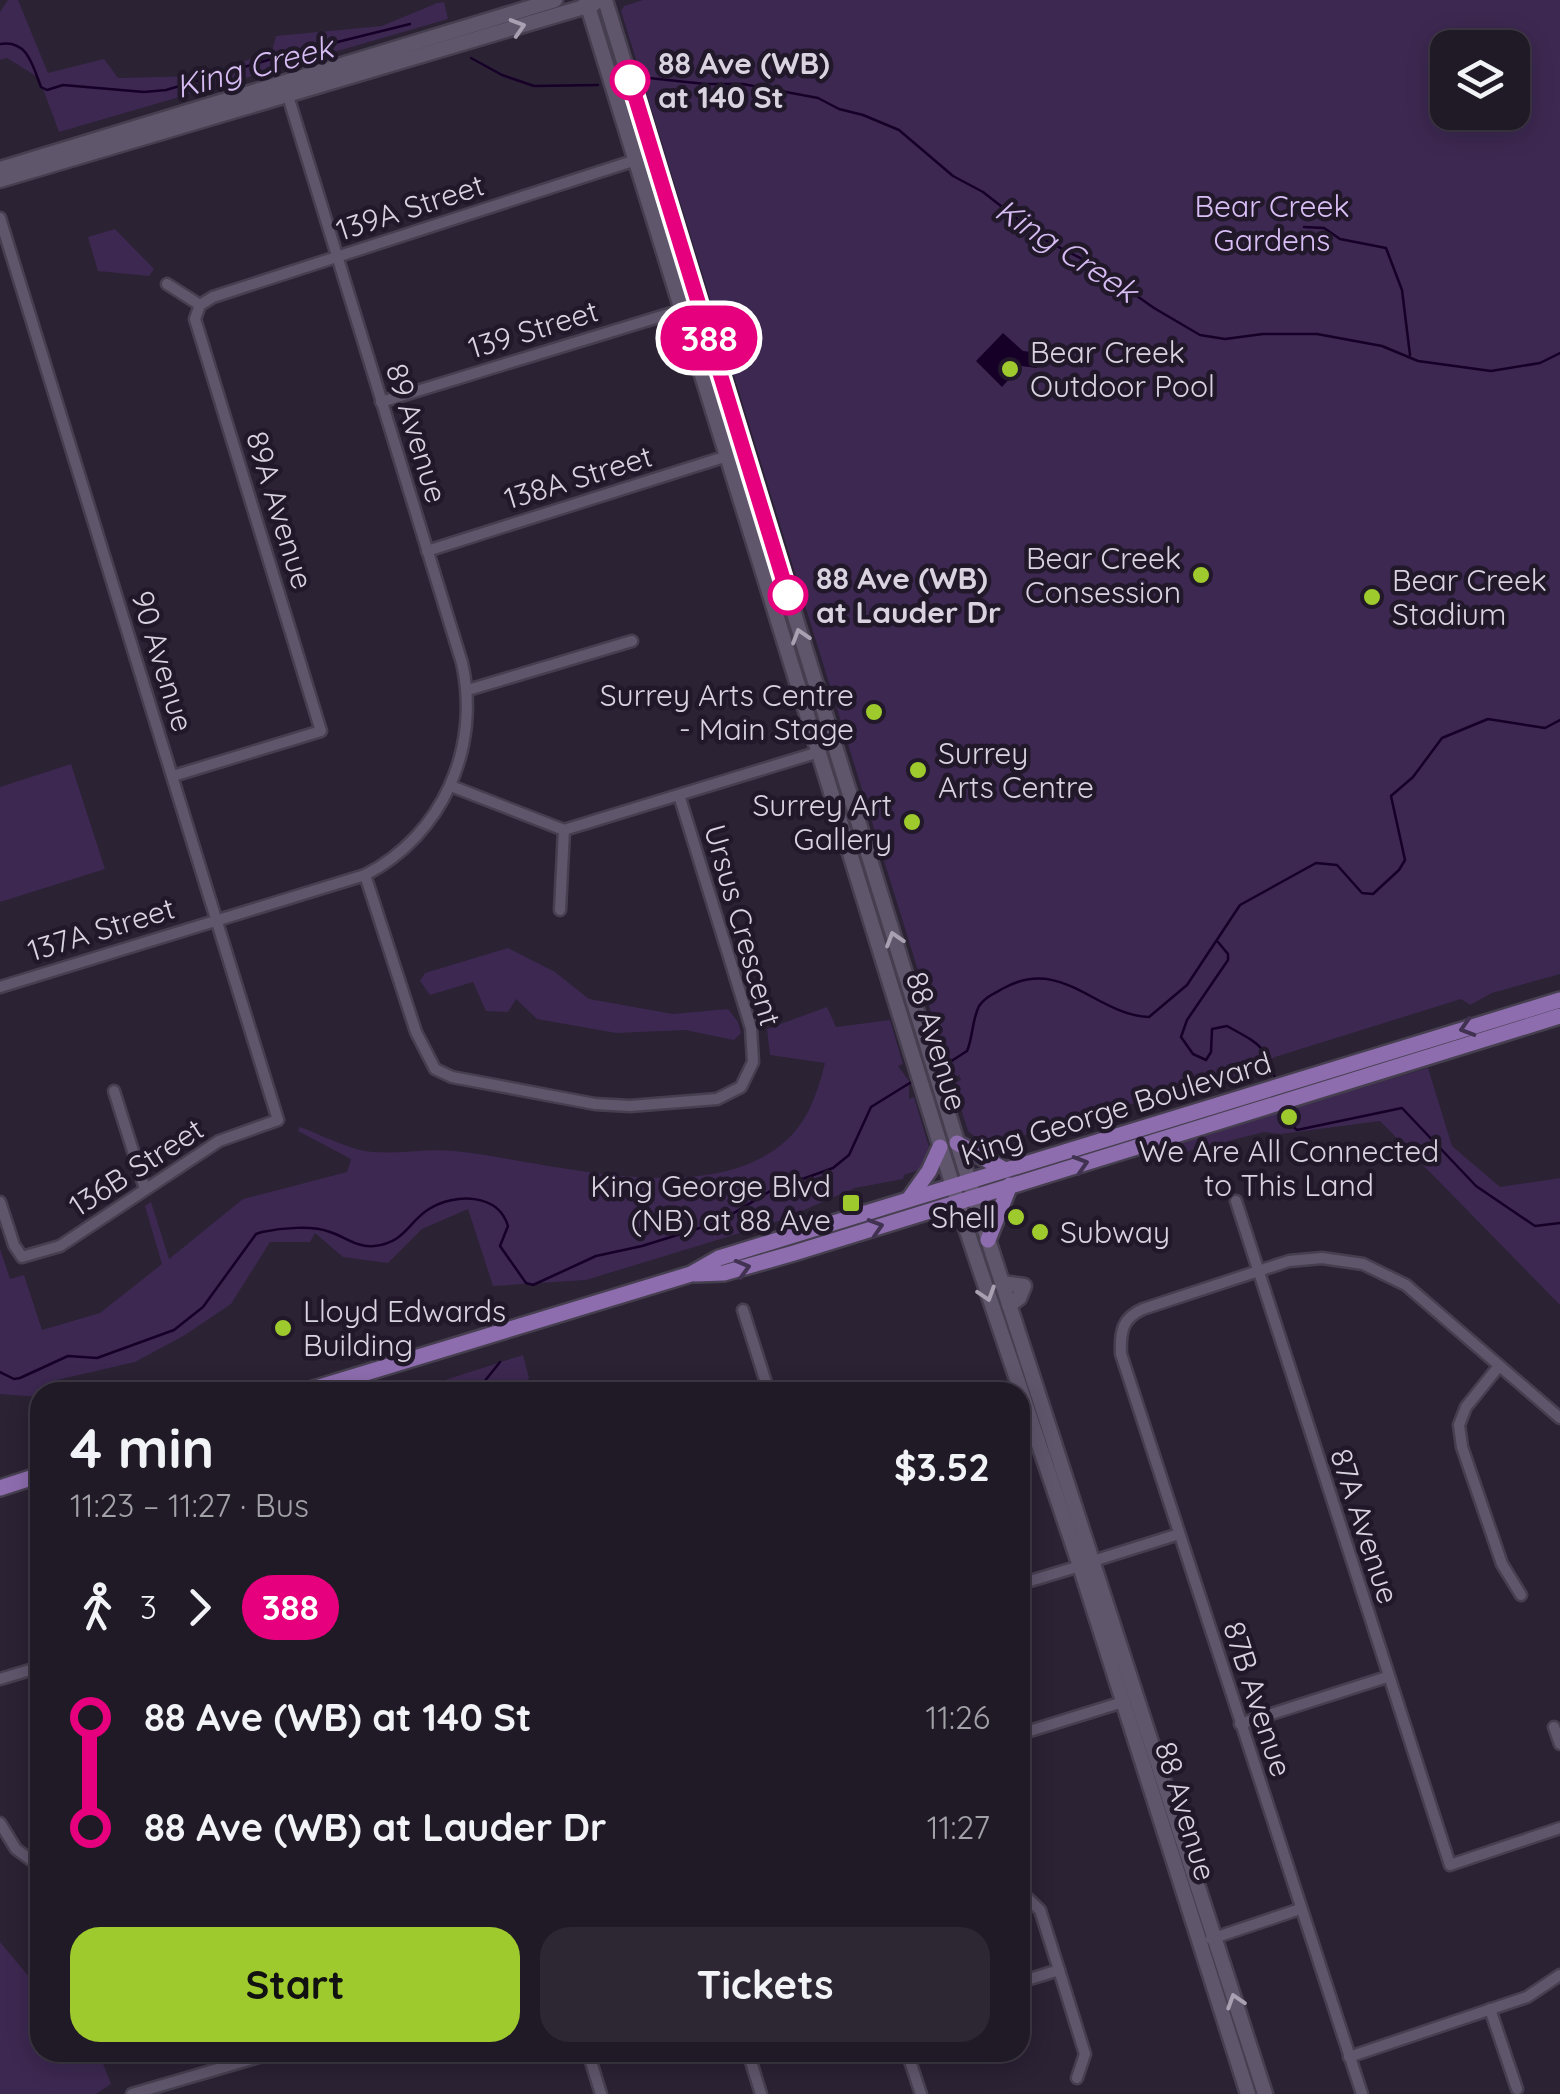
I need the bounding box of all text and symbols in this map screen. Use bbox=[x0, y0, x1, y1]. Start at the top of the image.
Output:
one-way arrow bbox=[509, 19, 526, 39]
water label: King Creek bbox=[171, 25, 340, 106]
map controls bbox=[1430, 30, 1530, 130]
button: layers bbox=[1430, 30, 1530, 130]
place label: 88 Ave (WB) at 140 St bbox=[658, 44, 830, 116]
marker: 88 Ave (WB) at 140 St bbox=[611, 61, 649, 99]
street label: 139A Street bbox=[331, 165, 489, 249]
park label: Bear Creek Gardens bbox=[1195, 187, 1349, 259]
water label: King Creek bbox=[988, 189, 1148, 312]
street label: 139 Street bbox=[463, 291, 603, 367]
line badge: 388 bbox=[652, 306, 766, 370]
text: 388 bbox=[680, 316, 738, 360]
place label: Bear Creek Outdoor Pool bbox=[1030, 333, 1215, 405]
marker: Bear Creek Outdoor Pool bbox=[999, 358, 1021, 380]
street label: 89 Avenue bbox=[378, 359, 456, 507]
street label: 89A Avenue bbox=[238, 426, 322, 594]
street label: 138A Street bbox=[499, 437, 657, 517]
place label: Bear Creek Consession bbox=[1025, 539, 1181, 611]
place label: 88 Ave (WB) at Lauder Dr bbox=[816, 559, 1001, 631]
place label: Bear Creek Stadium bbox=[1392, 561, 1547, 633]
marker: Bear Creek Consession bbox=[1190, 564, 1212, 586]
marker: 88 Ave (WB) at Lauder Dr bbox=[769, 576, 807, 614]
street label: 90 Avenue bbox=[124, 586, 202, 736]
marker: Bear Creek Stadium bbox=[1361, 586, 1383, 608]
one-way arrow bbox=[791, 628, 812, 645]
place label: Surrey Arts Centre - Main Stage bbox=[600, 676, 854, 748]
marker: Surrey Arts Centre - Main Stage bbox=[863, 701, 885, 723]
place label: Surrey Arts Centre bbox=[938, 734, 1094, 806]
marker: Surrey Arts Centre bbox=[907, 759, 929, 781]
place label: Surrey Art Gallery bbox=[752, 786, 892, 858]
marker: Surrey Art Gallery bbox=[901, 811, 923, 833]
street label: Ursus Crescent bbox=[696, 820, 790, 1030]
street label: 137A Street bbox=[23, 889, 179, 969]
one-way arrow bbox=[885, 931, 906, 948]
street label: 88 Avenue bbox=[898, 967, 976, 1115]
one-way arrow bbox=[1459, 1016, 1476, 1037]
street label: King George Boulevard bbox=[956, 1043, 1276, 1173]
marker: We Are All Connected to This Land bbox=[1278, 1106, 1300, 1128]
street label: 136B Street bbox=[62, 1109, 210, 1225]
place label: We Are All Connected to This Land bbox=[1139, 1132, 1439, 1204]
one-way arrow bbox=[1071, 1155, 1088, 1175]
place label: King George Blvd (NB) at 88 Ave bbox=[590, 1167, 831, 1239]
marker: King George Blvd (NB) at 88 Ave bbox=[840, 1192, 862, 1214]
place label: Shell bbox=[931, 1198, 996, 1236]
marker: Shell bbox=[1005, 1206, 1027, 1228]
place label: Subway bbox=[1060, 1213, 1170, 1251]
one-way arrow bbox=[866, 1218, 883, 1239]
marker: Subway bbox=[1029, 1221, 1051, 1243]
one-way arrow bbox=[734, 1259, 751, 1280]
one-way arrow bbox=[976, 1285, 996, 1302]
place label: Lloyd Edwards Building bbox=[303, 1292, 506, 1364]
marker: Lloyd Edwards Building bbox=[272, 1317, 294, 1339]
text: 4 min bbox=[70, 1413, 214, 1482]
text: $3.52 bbox=[894, 1443, 990, 1491]
street label: 87A Avenue bbox=[1322, 1444, 1408, 1608]
text: 11:23 – 11:27 · Bus bbox=[70, 1485, 309, 1525]
icon: walk bbox=[70, 1580, 125, 1635]
icon: forward bbox=[172, 1580, 227, 1635]
text: 388 bbox=[262, 1585, 319, 1629]
text: 3 bbox=[140, 1587, 157, 1627]
street label: 87B Avenue bbox=[1215, 1617, 1301, 1781]
text: 88 Ave (WB) at 140 St bbox=[144, 1693, 532, 1741]
text: 11:26 bbox=[925, 1697, 990, 1737]
street label: 88 Avenue bbox=[1147, 1737, 1225, 1885]
text: 88 Ave (WB) at Lauder Dr bbox=[144, 1803, 607, 1851]
text: 11:27 bbox=[927, 1807, 990, 1847]
button: Start bbox=[70, 1927, 520, 2042]
button: Tickets bbox=[540, 1927, 990, 2042]
one-way arrow bbox=[1227, 1994, 1247, 2011]

